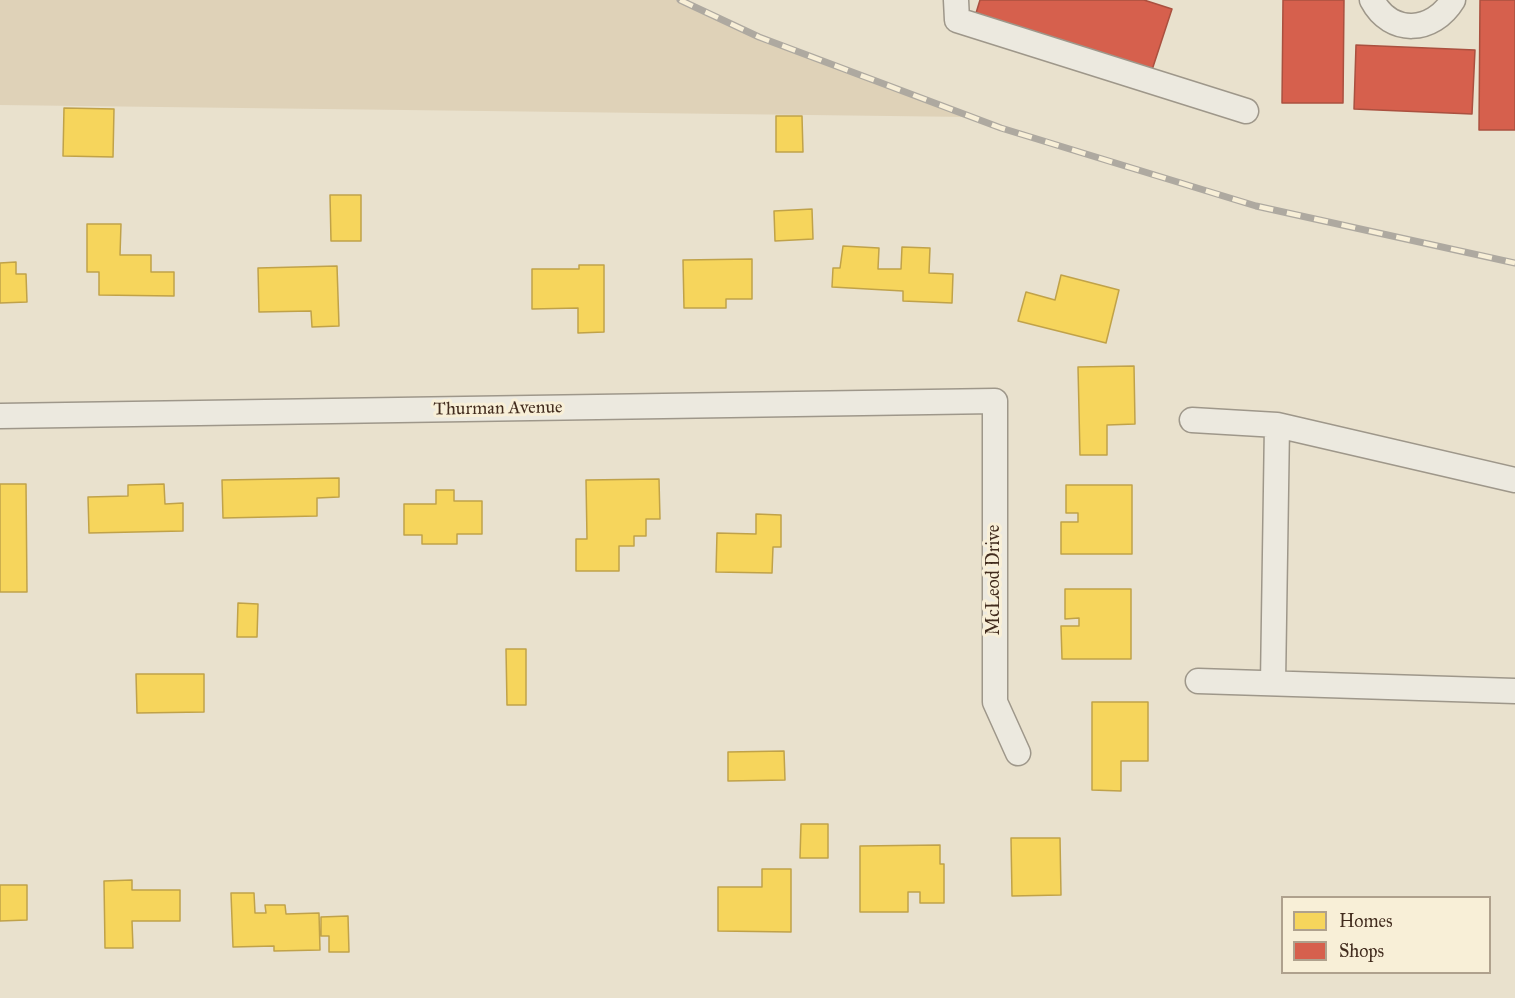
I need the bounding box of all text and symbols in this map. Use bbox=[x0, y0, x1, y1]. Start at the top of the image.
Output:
street label: Thurman Avenue bbox=[433, 397, 563, 421]
street label: McLeod Drive bbox=[984, 525, 1006, 635]
legend bbox=[1281, 896, 1491, 974]
text: Homes bbox=[1339, 910, 1393, 932]
text: Shops bbox=[1339, 940, 1384, 962]

